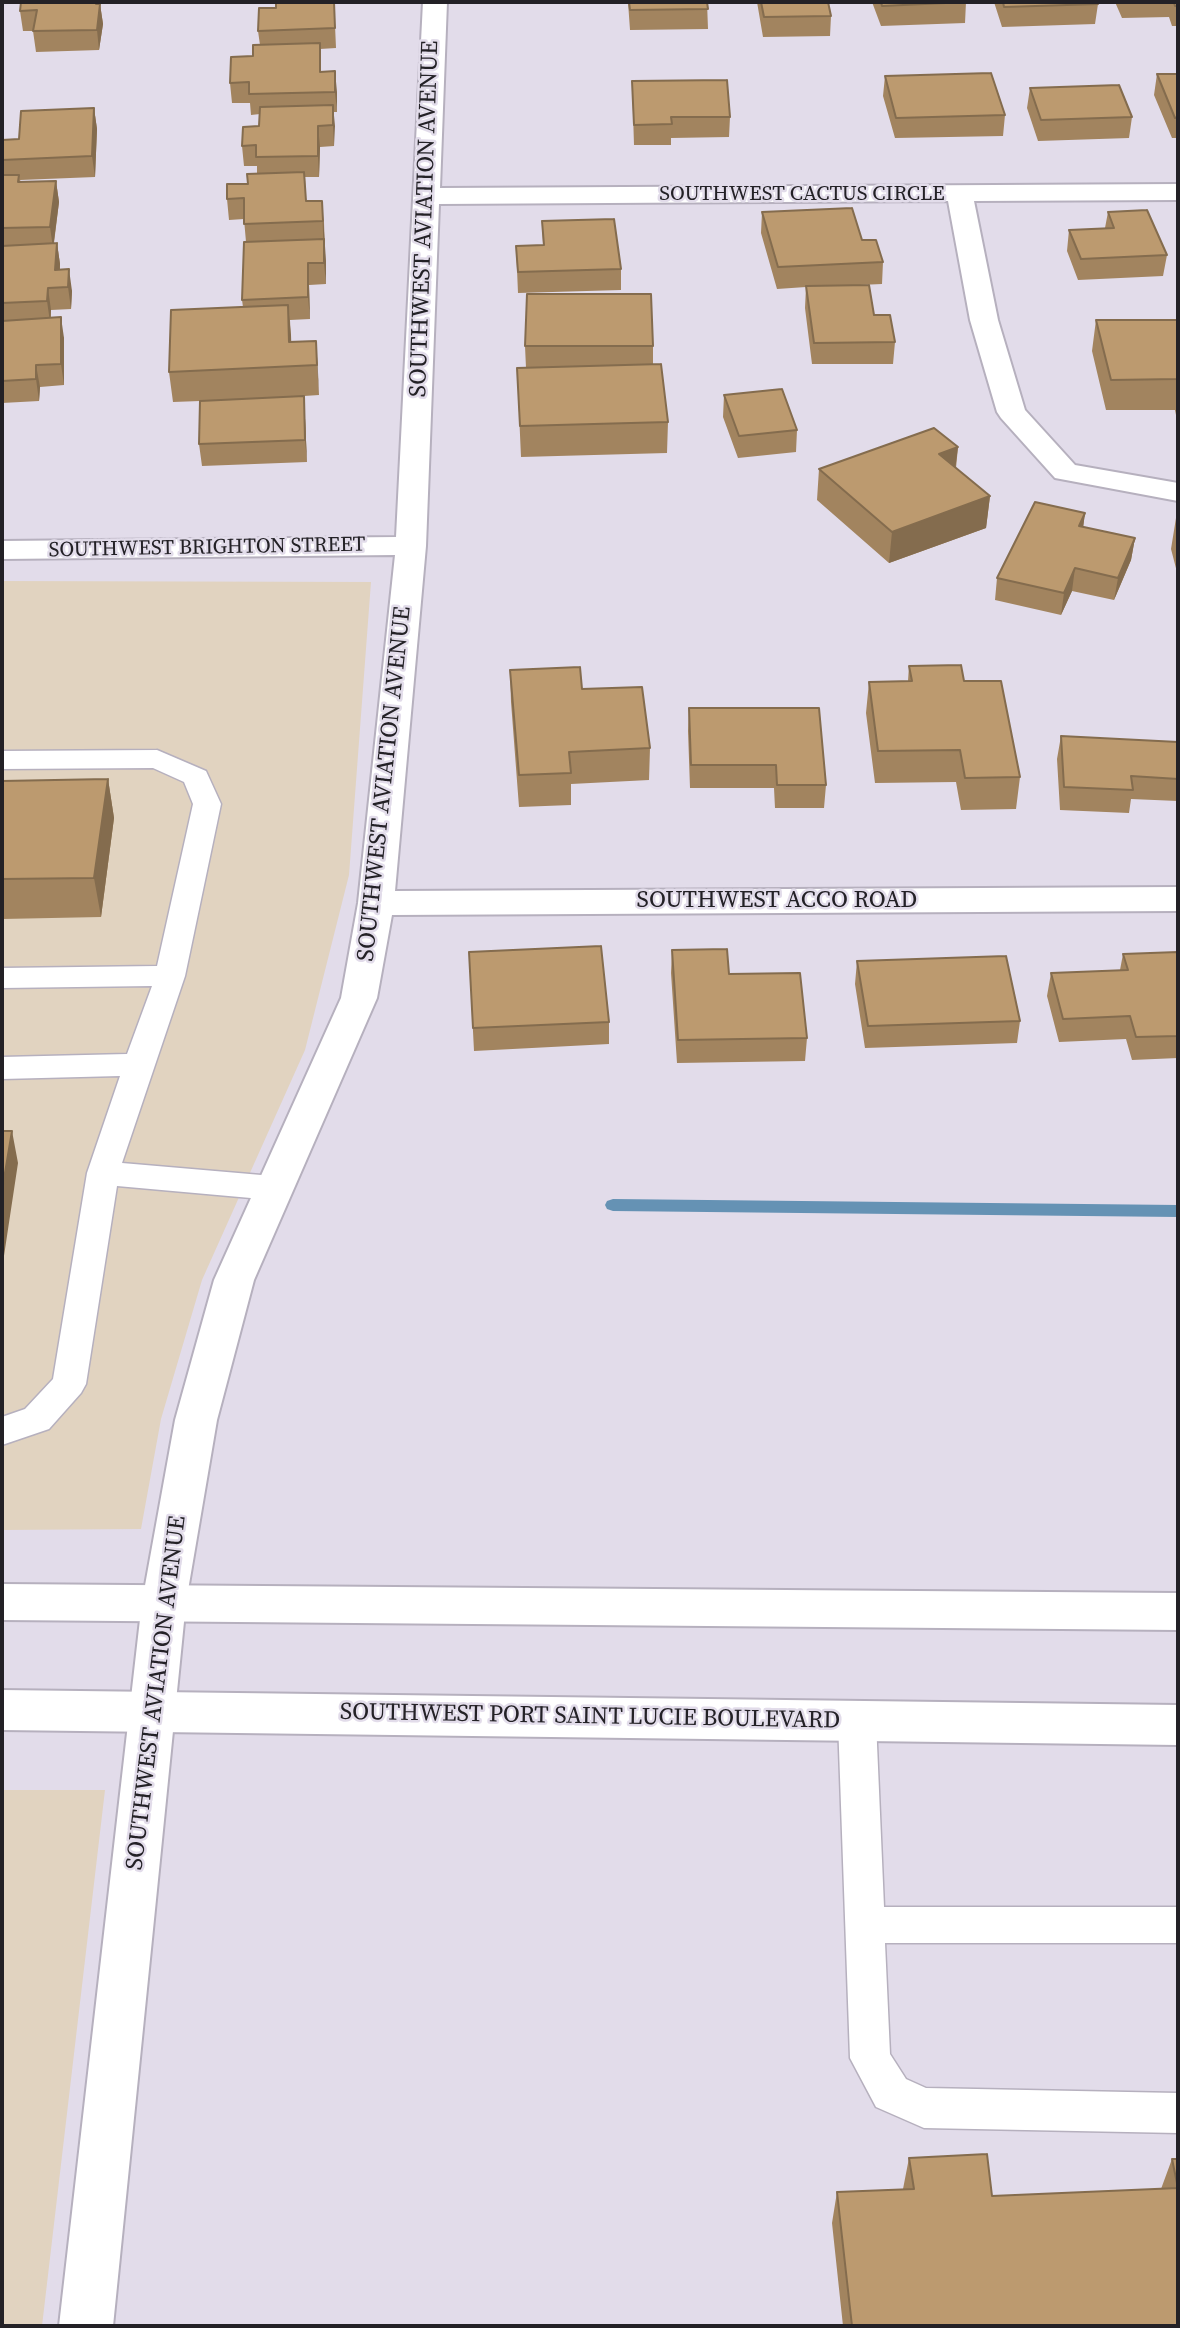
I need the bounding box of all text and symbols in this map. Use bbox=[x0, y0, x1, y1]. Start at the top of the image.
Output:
street label: SOUTHWEST AVIATION AVENUE bbox=[404, 40, 446, 398]
street label: SOUTHWEST CACTUS CIRCLE bbox=[659, 182, 945, 208]
street label: SOUTHWEST BRIGHTON STREET bbox=[48, 533, 366, 563]
street label: SOUTHWEST AVIATION AVENUE bbox=[352, 605, 418, 963]
street label: SOUTHWEST ACCO ROAD bbox=[637, 887, 917, 915]
street label: SOUTHWEST AVIATION AVENUE bbox=[121, 1514, 193, 1872]
street label: SOUTHWEST PORT SAINT LUCIE BOULEVARD bbox=[339, 1698, 841, 1736]

